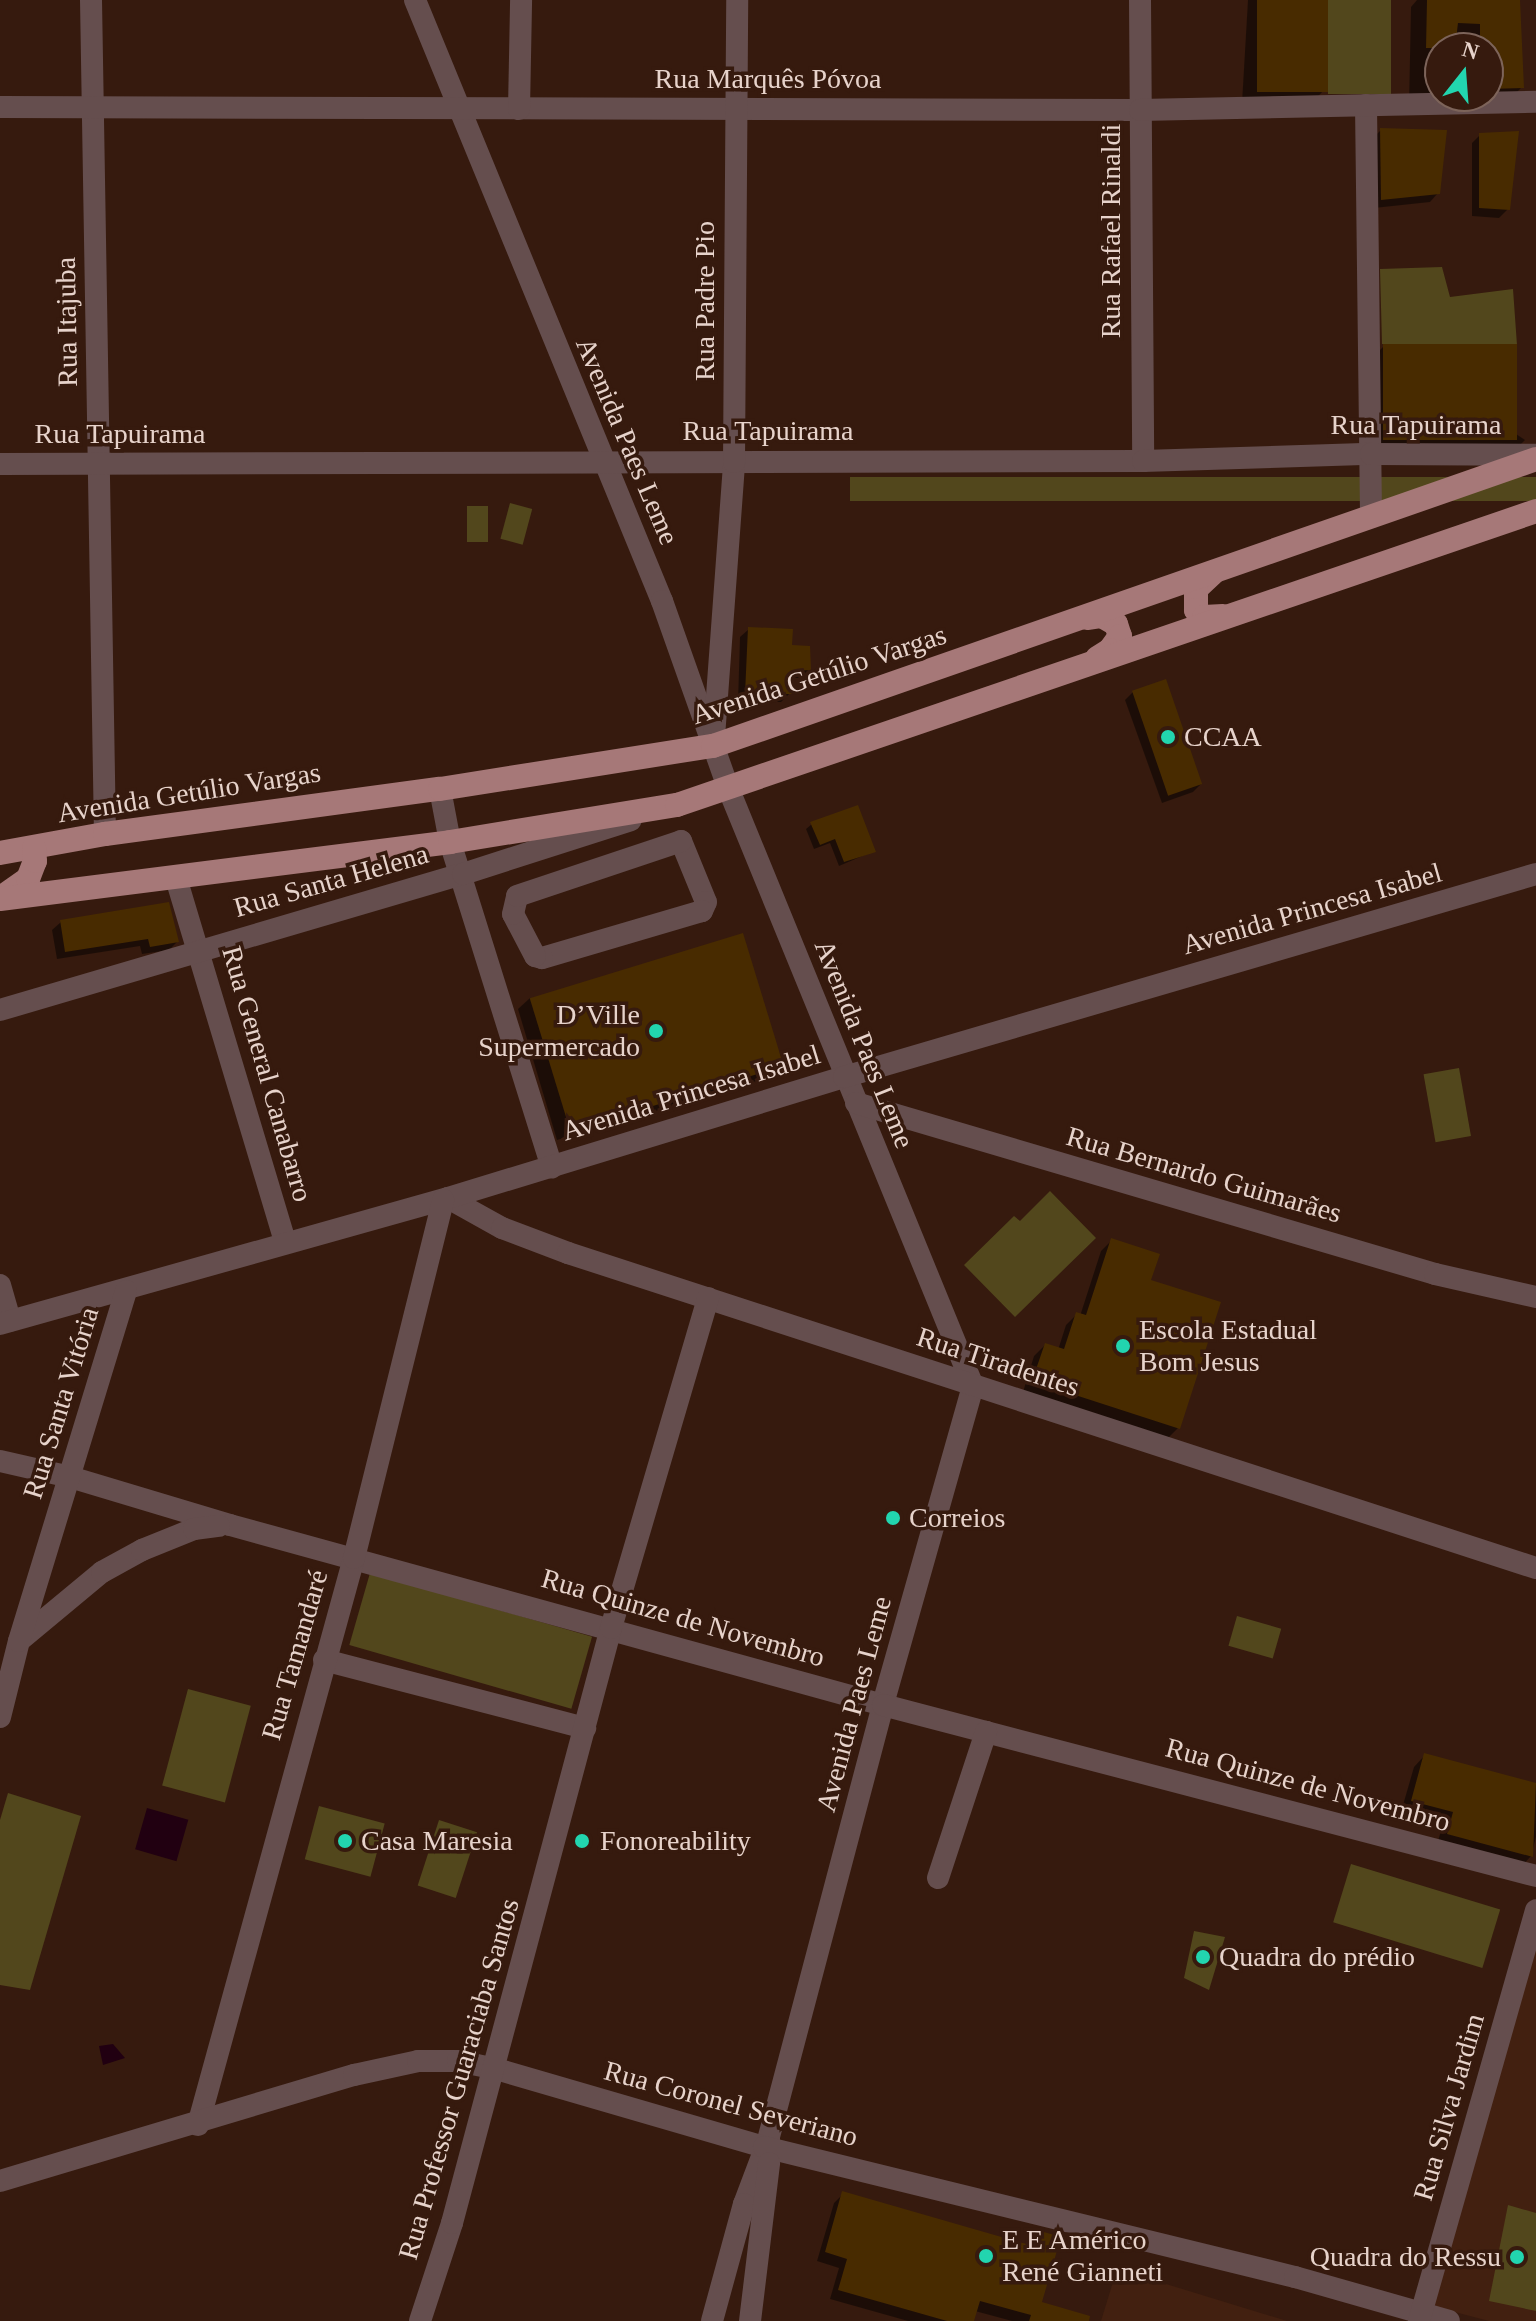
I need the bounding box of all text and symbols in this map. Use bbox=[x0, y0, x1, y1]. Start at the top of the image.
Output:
north arrow bbox=[1424, 32, 1504, 112]
text: N bbox=[1459, 36, 1482, 65]
street label: Rua Marquês Póvoa bbox=[654, 62, 882, 96]
street label: Rua Rafael Rinaldi bbox=[1094, 124, 1128, 338]
street label: Rua Padre Pio bbox=[688, 221, 722, 381]
street label: Rua Itajuba bbox=[49, 257, 85, 387]
street label: Avenida Paes Leme bbox=[568, 332, 686, 550]
street label: Rua Tapuirama bbox=[1330, 408, 1502, 442]
street label: Rua Tapuirama bbox=[682, 414, 854, 448]
street label: Rua Tapuirama bbox=[34, 417, 206, 451]
street label: Avenida Getúlio Vargas bbox=[687, 618, 951, 732]
place label: CCAA bbox=[1184, 720, 1262, 754]
marker: CCAA bbox=[1159, 728, 1177, 746]
street label: Avenida Getúlio Vargas bbox=[55, 756, 323, 830]
street label: Rua Santa Helena bbox=[230, 837, 432, 925]
street label: Avenida Princesa Isabel bbox=[1178, 856, 1446, 962]
street label: Avenida Paes Leme bbox=[807, 935, 921, 1153]
street label: Rua General Canabarro bbox=[214, 942, 320, 1206]
place label: D’Ville Supermercado bbox=[478, 998, 640, 1064]
marker: D’Ville Supermercado bbox=[647, 1022, 665, 1040]
street label: Avenida Princesa Isabel bbox=[558, 1038, 824, 1148]
street label: Rua Bernardo Guimarães bbox=[1063, 1120, 1345, 1230]
street label: Rua Santa Vitória bbox=[16, 1303, 106, 1503]
place label: Escola Estadual Bom Jesus bbox=[1139, 1313, 1317, 1379]
street label: Rua Tiradentes bbox=[912, 1320, 1084, 1404]
marker: Escola Estadual Bom Jesus bbox=[1114, 1337, 1132, 1355]
place label: Correios bbox=[909, 1501, 1005, 1535]
marker: Correios bbox=[884, 1509, 902, 1527]
street label: Rua Quinze de Novembro bbox=[537, 1561, 829, 1675]
street label: Rua Tamandaré bbox=[255, 1566, 335, 1744]
street label: Avenida Paes Leme bbox=[809, 1593, 899, 1815]
street label: Rua Quinze de Novembro bbox=[1162, 1731, 1454, 1839]
place label: Casa Maresia bbox=[361, 1824, 513, 1858]
place label: Fonoreability bbox=[600, 1824, 751, 1858]
marker: Fonoreability bbox=[571, 1830, 593, 1852]
marker: Casa Maresia bbox=[336, 1832, 354, 1850]
street label: Rua Professor Guaraciaba Santos bbox=[391, 1895, 527, 2263]
place label: Quadra do prédio bbox=[1219, 1940, 1415, 1974]
marker: Quadra do prédio bbox=[1194, 1948, 1212, 1966]
street label: Rua Silva Jardim bbox=[1406, 2010, 1492, 2204]
street label: Rua Coronel Severiano bbox=[600, 2054, 862, 2154]
place label: E E Américo René Gianneti bbox=[1002, 2223, 1163, 2289]
place label: Quadra do Ressu bbox=[1310, 2240, 1501, 2274]
marker: E E Américo René Gianneti bbox=[977, 2247, 995, 2265]
marker: Quadra do Ressu bbox=[1508, 2248, 1526, 2266]

